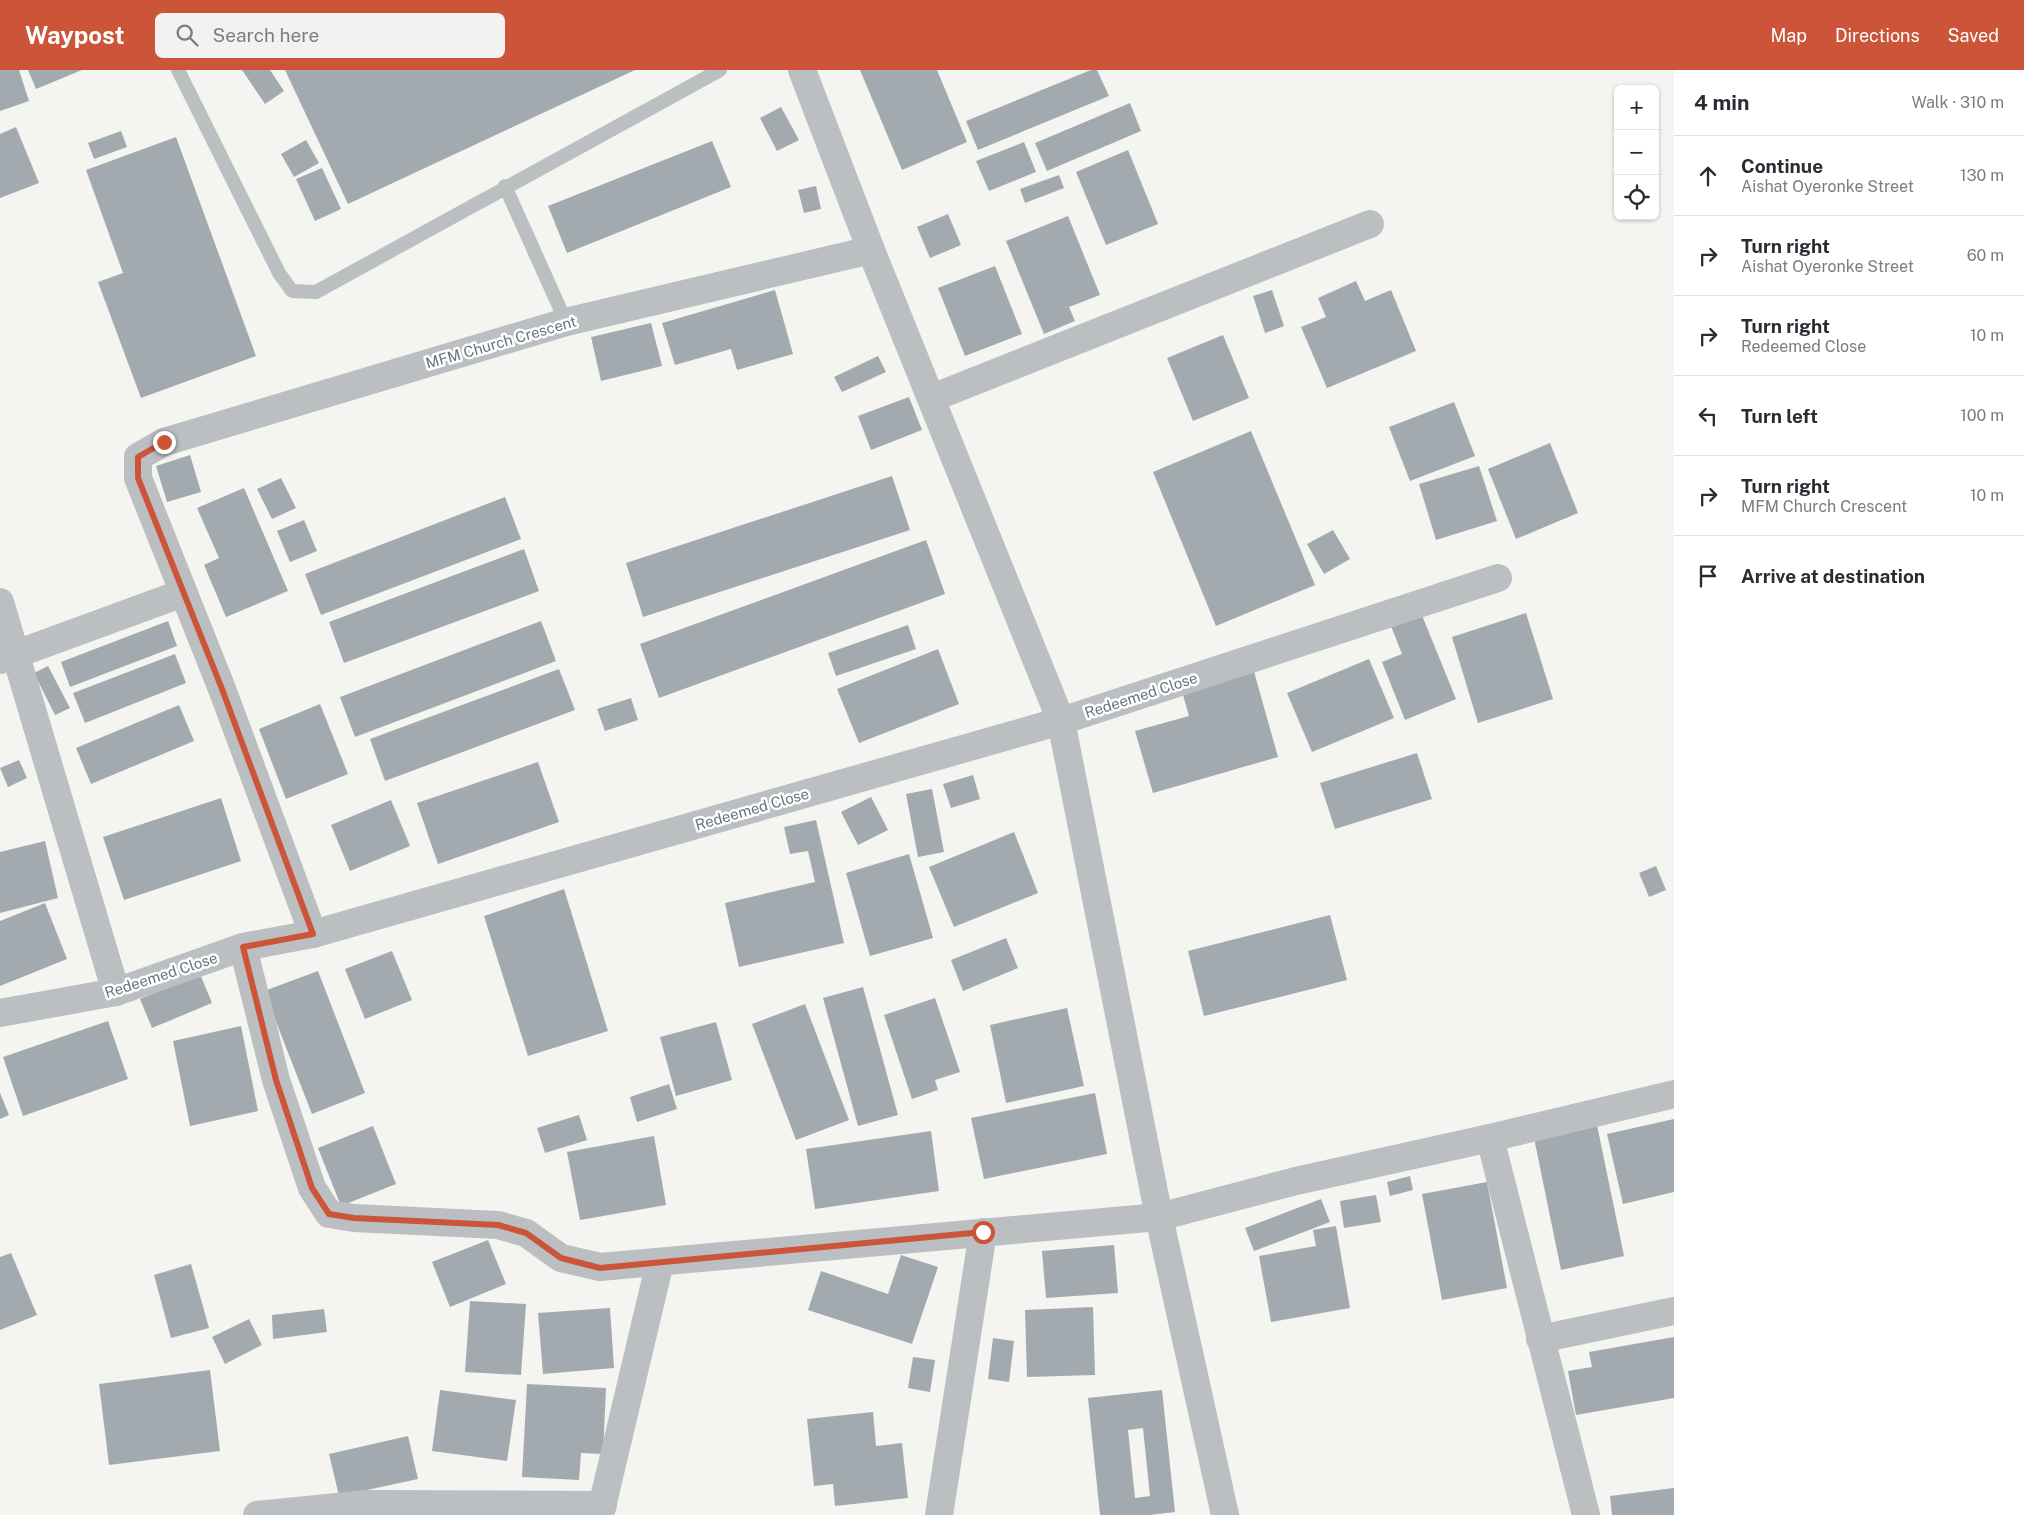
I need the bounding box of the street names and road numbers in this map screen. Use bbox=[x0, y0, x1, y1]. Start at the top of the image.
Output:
street label: MFM Church Crescent bbox=[424, 312, 578, 372]
street label: Redeemed Close bbox=[1083, 669, 1199, 721]
street label: Redeemed Close bbox=[693, 785, 811, 833]
street label: Redeemed Close bbox=[103, 949, 219, 1001]

